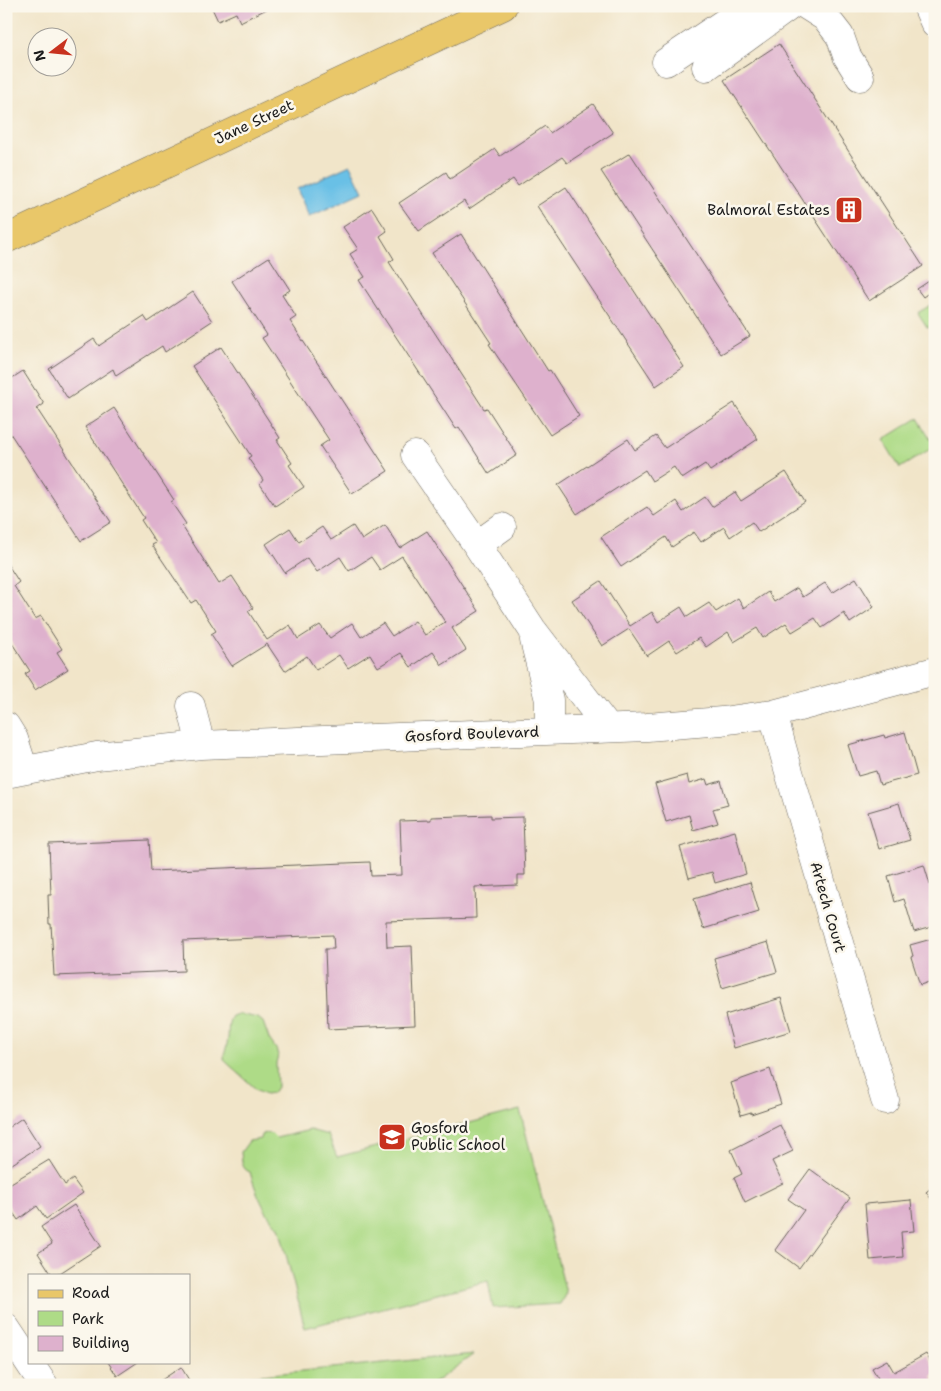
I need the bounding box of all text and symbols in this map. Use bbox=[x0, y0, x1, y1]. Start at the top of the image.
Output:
north arrow bbox=[28, 28, 78, 78]
text: N bbox=[29, 48, 50, 63]
street label: Jane Street bbox=[211, 95, 297, 149]
building icon: Balmoral Estates bbox=[834, 195, 864, 225]
place label: Balmoral Estates bbox=[707, 200, 830, 220]
street label: Gosford Boulevard bbox=[404, 722, 540, 746]
street label: Artech Court bbox=[806, 859, 850, 955]
place label: Gosford Public School bbox=[411, 1118, 506, 1155]
school or university icon: Gosford Public School bbox=[377, 1122, 407, 1152]
legend bbox=[28, 1274, 190, 1364]
text: Road bbox=[72, 1283, 110, 1303]
text: Park bbox=[72, 1309, 104, 1329]
text: Building bbox=[72, 1333, 129, 1353]

